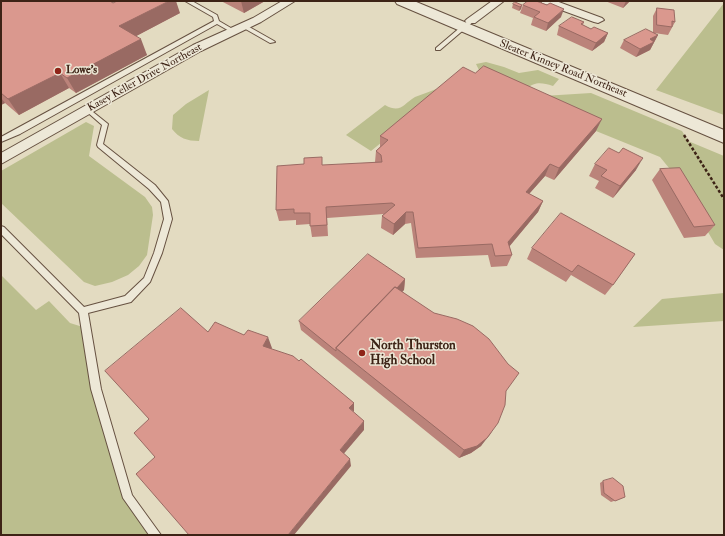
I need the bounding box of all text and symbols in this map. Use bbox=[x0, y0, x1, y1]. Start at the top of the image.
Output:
street label: Sleater Kinney Road Northeast bbox=[497, 37, 629, 101]
street label: Kasey Keller Drive Northeast bbox=[85, 41, 205, 115]
place label: Lowe's bbox=[66, 64, 97, 78]
marker: Lowe's bbox=[53, 66, 63, 76]
place label: North Thurston High School bbox=[370, 338, 456, 369]
marker: North Thurston High School bbox=[357, 348, 367, 358]

